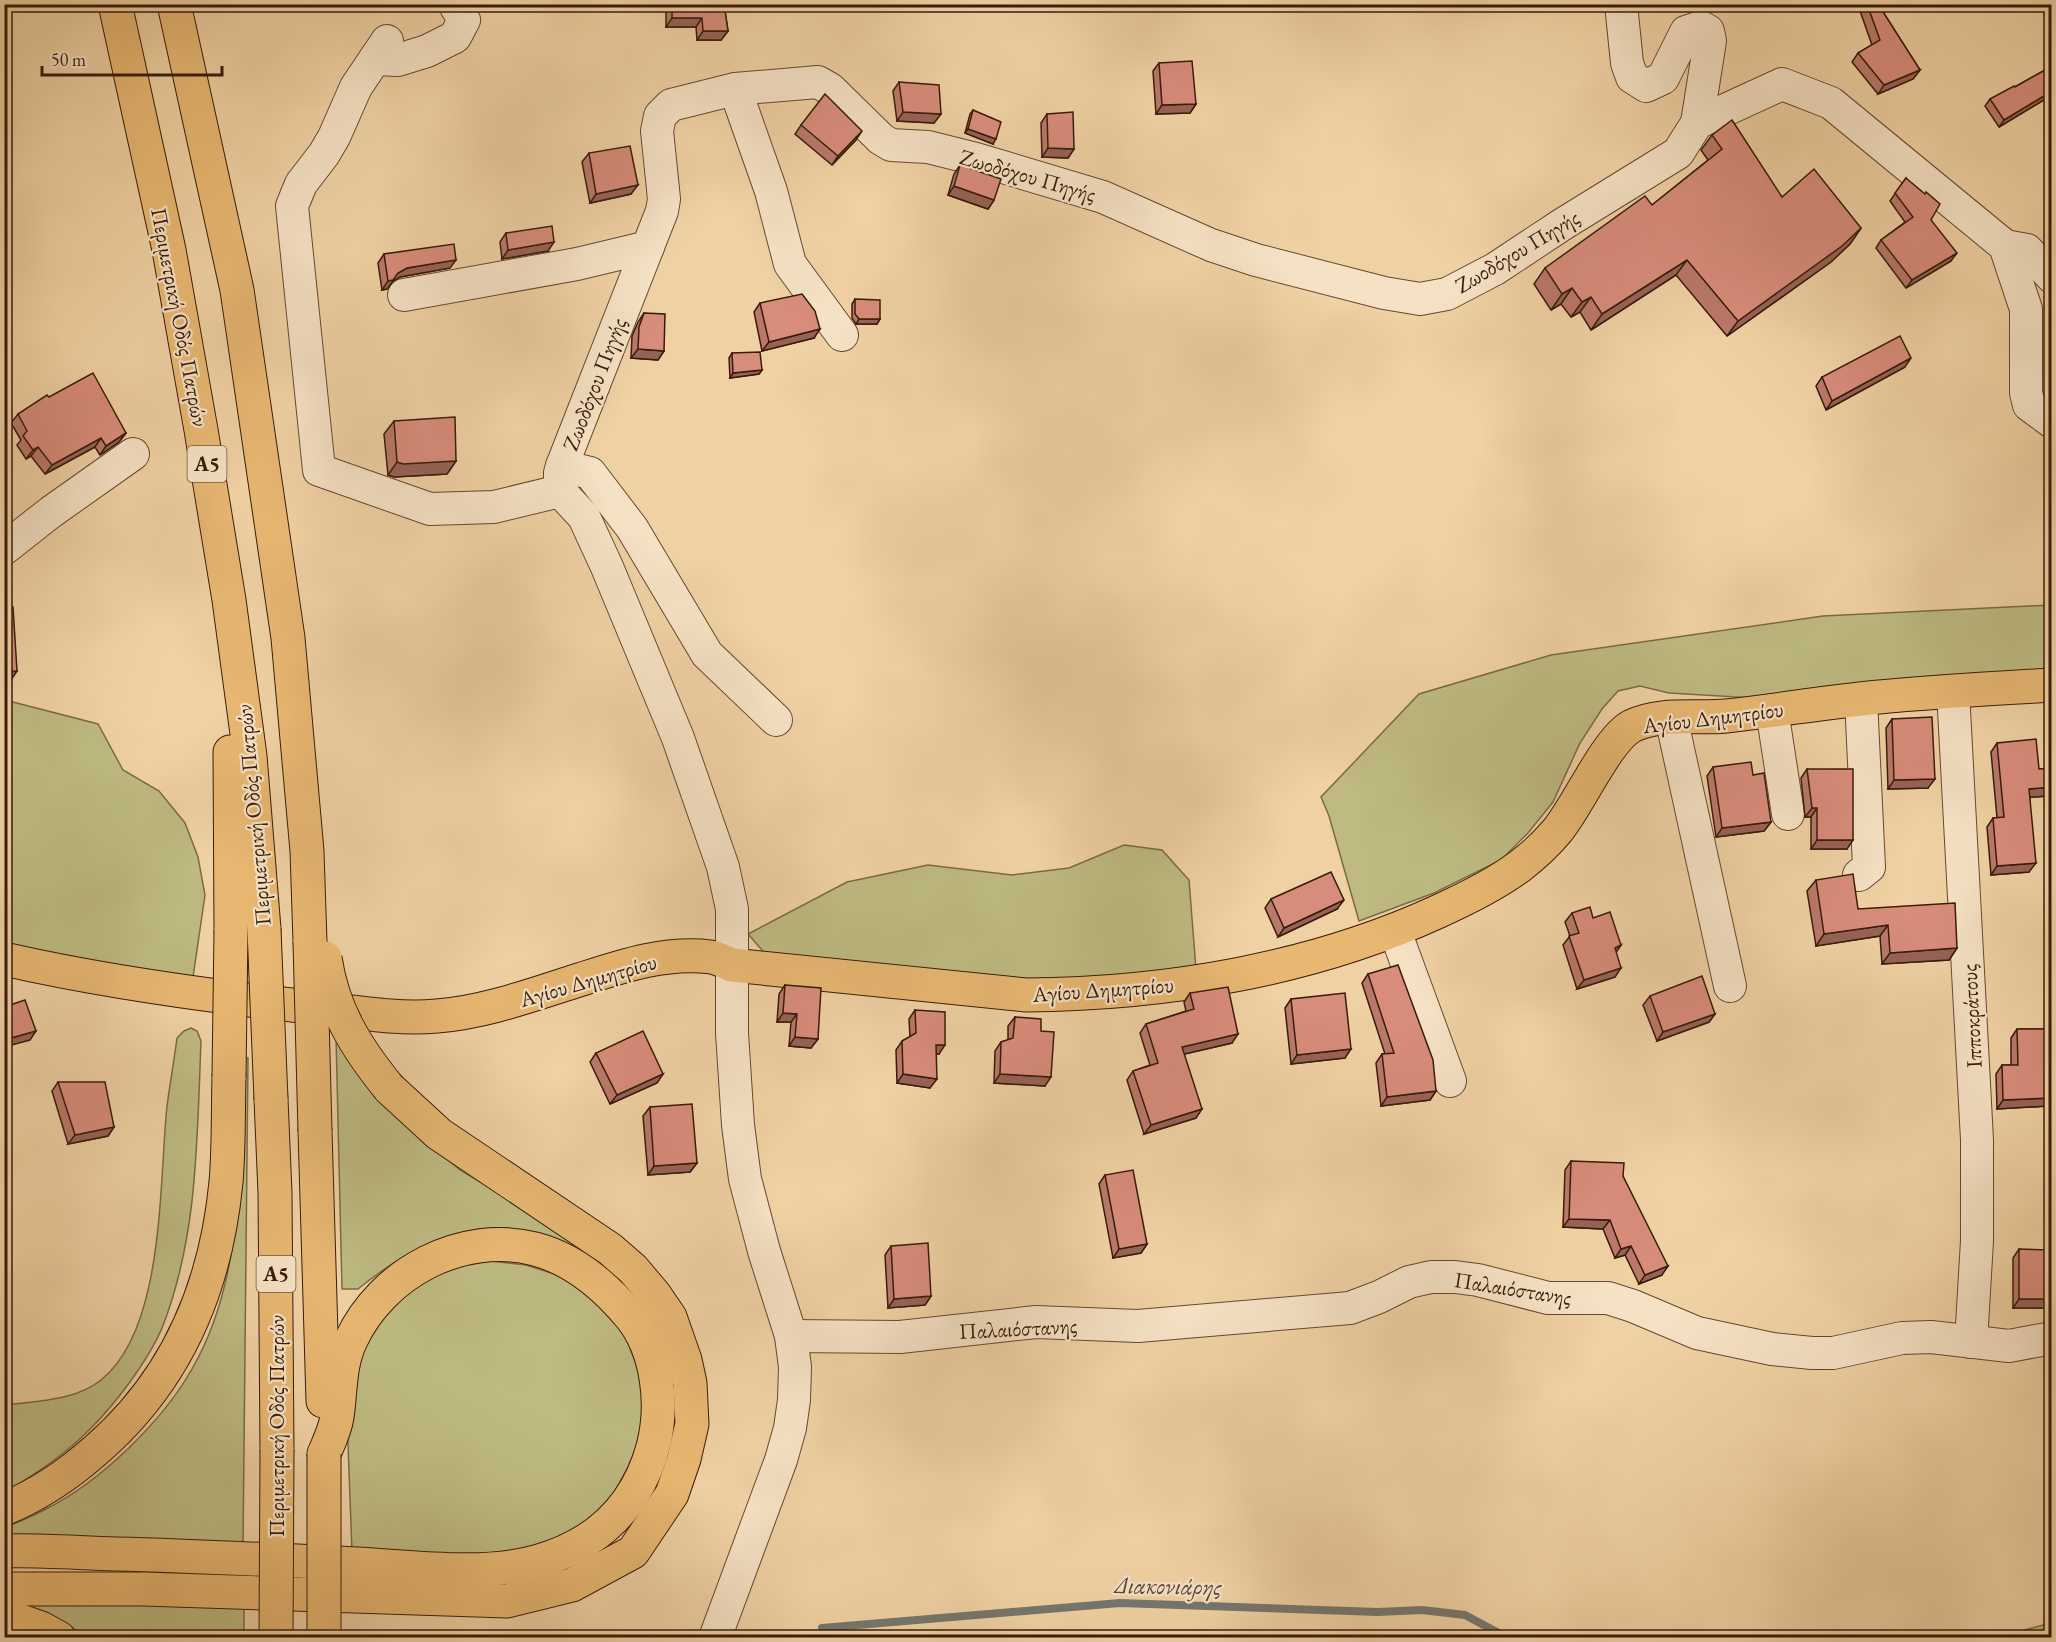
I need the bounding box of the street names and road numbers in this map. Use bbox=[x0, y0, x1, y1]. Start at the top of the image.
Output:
street label: Ζωοδόχου Πηγής bbox=[956, 142, 1099, 209]
street label: Ζωοδόχου Πηγής bbox=[1450, 203, 1585, 300]
street label: Περιμετρική Οδός Πατρών bbox=[144, 205, 215, 429]
street label: Ζωοδόχου Πηγής bbox=[556, 313, 633, 455]
road number: Α5 bbox=[188, 446, 226, 482]
street label: Αγίου Δημητρίου bbox=[1640, 694, 1785, 741]
street label: Περιμετρική Οδός Πατρών bbox=[229, 703, 278, 927]
street label: Αγίου Δημητρίου bbox=[515, 947, 660, 1014]
street label: Ιπποκράτους bbox=[1954, 963, 1989, 1069]
street label: Αγίου Δημητρίου bbox=[1030, 970, 1175, 1009]
road number: Α5 bbox=[256, 1256, 296, 1292]
street label: Παλαιόστανης bbox=[1452, 1265, 1574, 1312]
street label: Παλαιόστανης bbox=[958, 1311, 1078, 1346]
street label: Περιμετρική Οδός Πατρών bbox=[262, 1315, 291, 1537]

